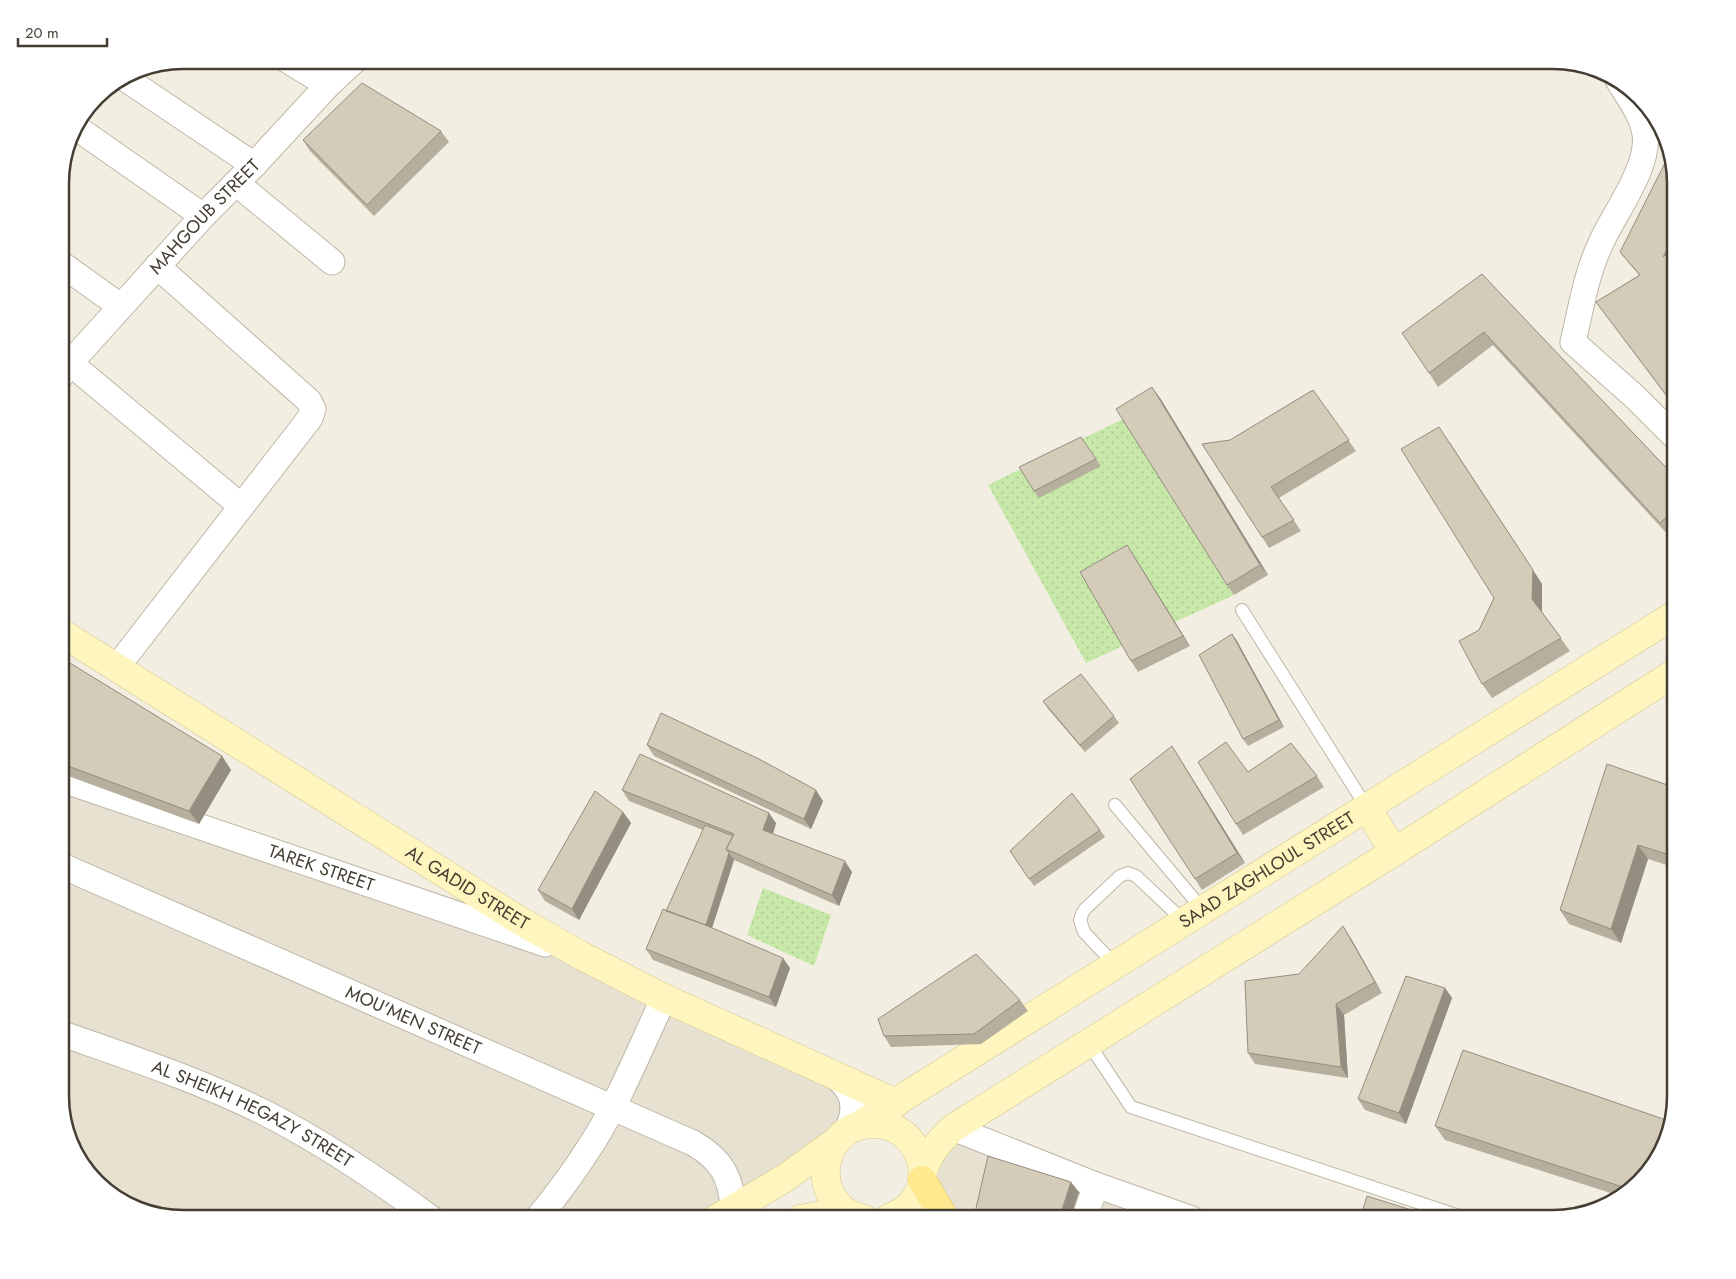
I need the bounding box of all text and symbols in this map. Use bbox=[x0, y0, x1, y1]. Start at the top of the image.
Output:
scale bar bbox=[18, 15, 106, 47]
text: 20 m bbox=[25, 22, 59, 44]
street label: MAHGOUB STREET bbox=[143, 153, 266, 280]
street label: SAAD ZAGHLOUL STREET bbox=[1174, 805, 1360, 935]
street label: TAREK STREET bbox=[265, 838, 378, 898]
street label: AL GADID STREET bbox=[400, 839, 535, 937]
street label: MOU'MEN STREET bbox=[342, 979, 486, 1062]
street label: AL SHEIKH HEGAZY STREET bbox=[148, 1053, 359, 1174]

